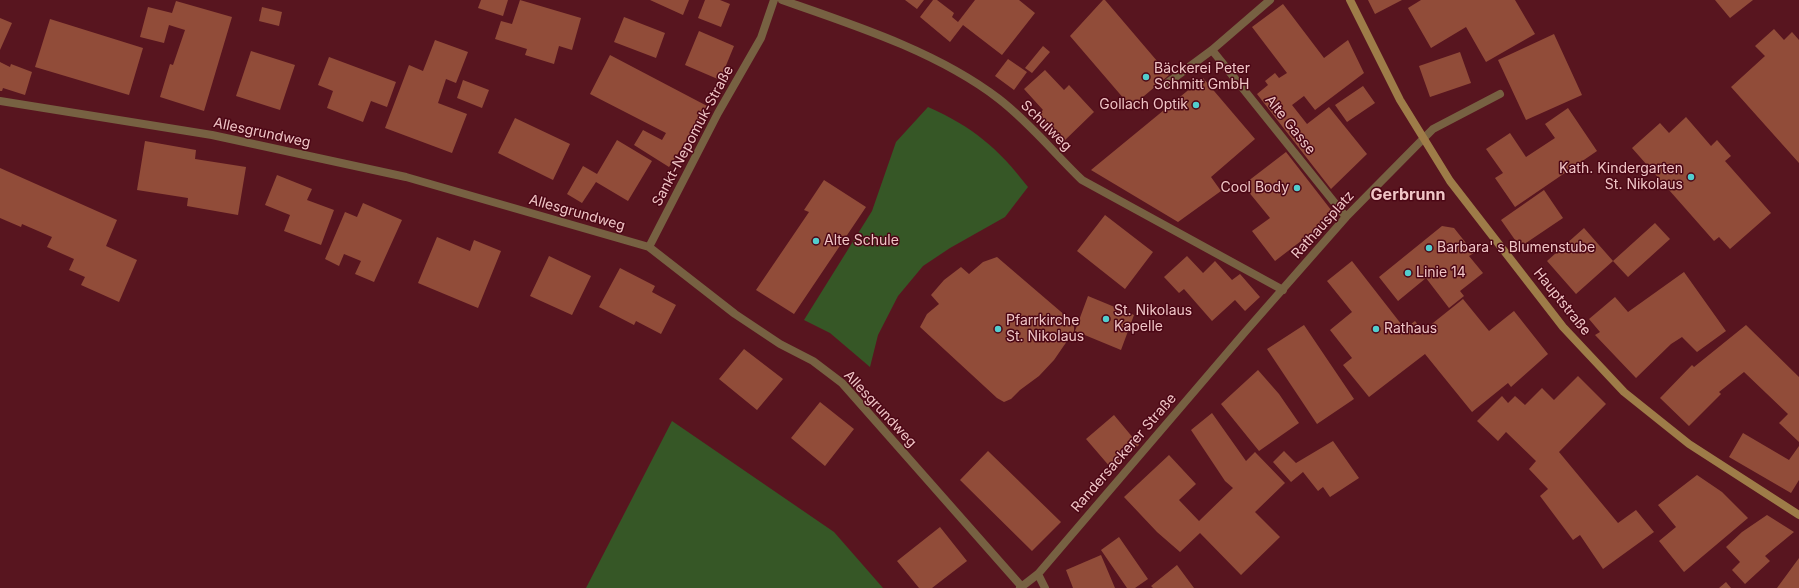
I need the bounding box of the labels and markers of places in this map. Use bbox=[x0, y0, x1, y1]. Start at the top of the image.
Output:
place label: Bäckerei Peter Schmitt GmbH bbox=[1154, 61, 1250, 94]
marker: Bäckerei Peter Schmitt GmbH bbox=[1141, 72, 1151, 82]
place label: Gollach Optik bbox=[1099, 97, 1188, 113]
marker: Gollach Optik bbox=[1191, 100, 1201, 110]
place label: Kath. Kindergarten St. Nikolaus bbox=[1559, 161, 1683, 194]
marker: Kath. Kindergarten St. Nikolaus bbox=[1686, 172, 1696, 182]
place label: Cool Body bbox=[1221, 180, 1289, 196]
marker: Cool Body bbox=[1292, 183, 1302, 193]
place label: Alte Schule bbox=[824, 233, 899, 249]
marker: Alte Schule bbox=[811, 236, 821, 246]
place label: Barbara' s Blumenstube bbox=[1437, 240, 1595, 256]
marker: Barbara' s Blumenstube bbox=[1424, 243, 1434, 253]
place label: Linie 14 bbox=[1416, 265, 1466, 281]
marker: Linie 14 bbox=[1403, 268, 1413, 278]
place label: St. Nikolaus Kapelle bbox=[1114, 303, 1192, 336]
place label: Pfarrkirche St. Nikolaus bbox=[1006, 313, 1084, 346]
marker: St. Nikolaus Kapelle bbox=[1101, 314, 1111, 324]
place label: Rathaus bbox=[1384, 321, 1437, 337]
marker: Pfarrkirche St. Nikolaus bbox=[993, 324, 1003, 334]
marker: Rathaus bbox=[1371, 324, 1381, 334]

